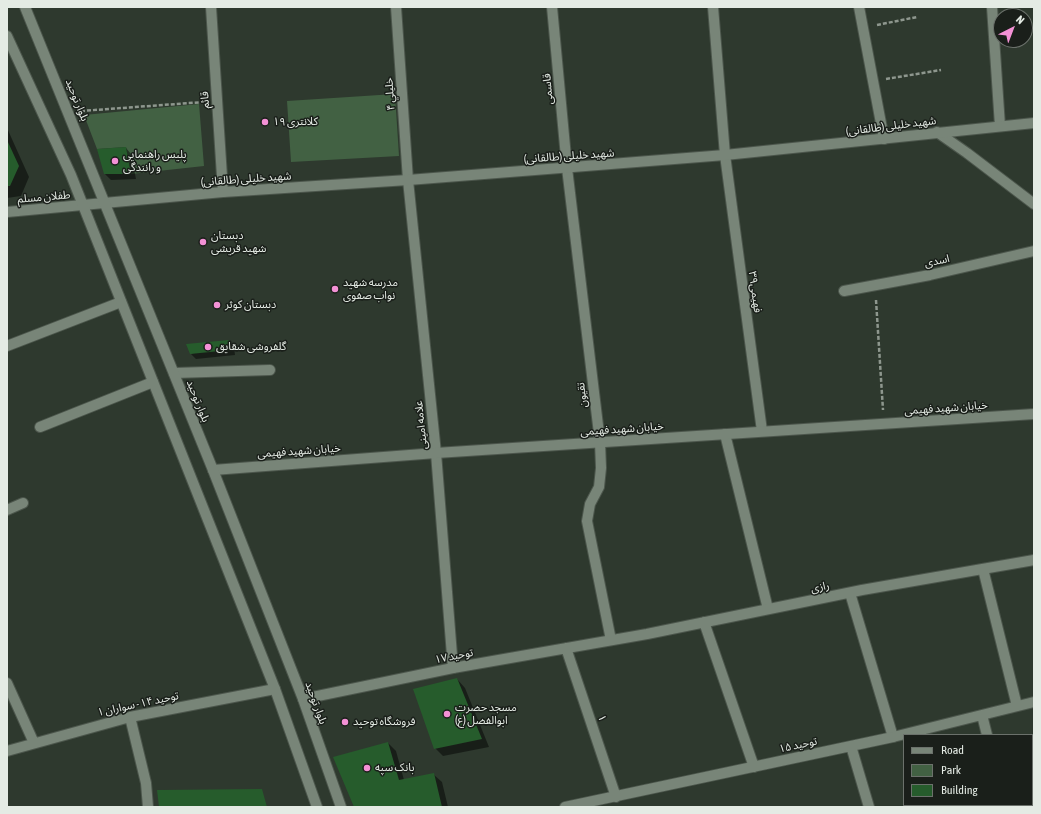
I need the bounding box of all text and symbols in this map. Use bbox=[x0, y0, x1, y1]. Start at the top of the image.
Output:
north arrow bbox=[993, 8, 1033, 48]
text: N bbox=[1014, 13, 1027, 26]
street label: قاسمی bbox=[540, 73, 556, 105]
street label: بلوار توحید bbox=[63, 77, 91, 123]
street label: خليلي ۴ bbox=[382, 77, 398, 111]
street label: قائم bbox=[198, 91, 212, 109]
street label: شهید خلیلی (طالقانی) bbox=[845, 114, 937, 138]
place label: کلانتری ۱۹ bbox=[273, 115, 318, 129]
marker: کلانتری ۱۹ bbox=[260, 117, 270, 127]
street label: شهید خلیلی (طالقانی) bbox=[523, 146, 615, 166]
place label: پلیس راهنمایی و رانندگی bbox=[123, 148, 187, 174]
marker: پلیس راهنمایی و رانندگی bbox=[110, 156, 120, 166]
street label: شهید خلیلی (طالقانی) bbox=[200, 169, 292, 189]
street label: طفلان مسلم bbox=[17, 188, 71, 206]
place label: دبستان شهید قریشی bbox=[211, 229, 266, 255]
marker: دبستان شهید قریشی bbox=[198, 237, 208, 247]
street label: اسدی bbox=[923, 252, 951, 270]
street label: فهیمی۳۹ bbox=[746, 270, 764, 314]
place label: مدرسه شهید نواب صفوی bbox=[343, 276, 398, 302]
marker: مدرسه شهید نواب صفوی bbox=[330, 284, 340, 294]
place label: دبستان کوثر bbox=[225, 298, 276, 312]
marker: دبستان کوثر bbox=[212, 300, 222, 310]
place label: گلفروشی شقایق bbox=[216, 340, 286, 354]
marker: گلفروشی شقایق bbox=[203, 342, 213, 352]
street label: بلوار توحید bbox=[184, 378, 212, 424]
street label: تقیون bbox=[574, 382, 590, 408]
street label: خیابان شهید فهیمی bbox=[904, 398, 988, 418]
street label: علامه امینی bbox=[412, 400, 430, 450]
street label: خیابان شهید فهیمی bbox=[580, 419, 664, 439]
street label: خیابان شهید فهیمی bbox=[257, 441, 341, 461]
street label: رازی bbox=[810, 579, 830, 595]
street label: توحید ۱۷ bbox=[434, 646, 474, 666]
street label: بلوار توحید bbox=[302, 680, 330, 726]
street label: توحید ۱۴ - سواران ۱ bbox=[96, 689, 180, 719]
place label: مسجد حضرت ابوالفضل (ع) bbox=[455, 701, 517, 727]
marker: مسجد حضرت ابوالفضل (ع) bbox=[442, 709, 452, 719]
street label: ۱ bbox=[595, 713, 609, 723]
place label: فروشگاه توحید bbox=[353, 715, 415, 729]
marker: فروشگاه توحید bbox=[340, 717, 350, 727]
street label: توحید ۱۵ bbox=[778, 734, 818, 756]
legend bbox=[903, 734, 1033, 806]
text: Road bbox=[941, 743, 964, 757]
place label: بانک سپه bbox=[375, 761, 414, 775]
marker: بانک سپه bbox=[362, 763, 372, 773]
text: Park bbox=[941, 763, 961, 777]
text: Building bbox=[941, 783, 978, 797]

